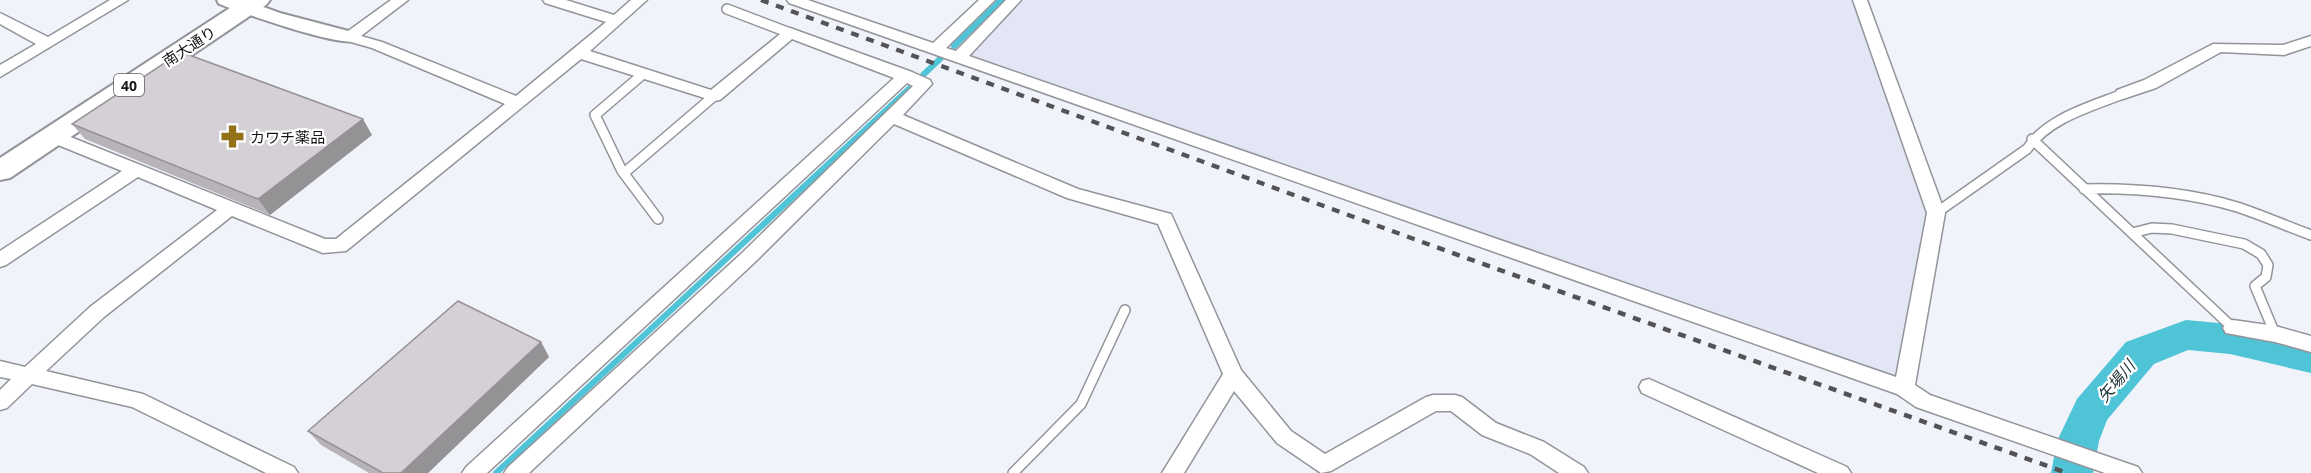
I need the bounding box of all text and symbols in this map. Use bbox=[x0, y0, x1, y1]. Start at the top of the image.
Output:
street label: 南大通り bbox=[158, 21, 220, 71]
road number: 40 bbox=[114, 74, 144, 96]
pharmacy icon: カワチ薬品 bbox=[219, 124, 245, 150]
place label: カワチ薬品 bbox=[250, 127, 325, 147]
water label: 矢場川 bbox=[2092, 354, 2141, 406]

